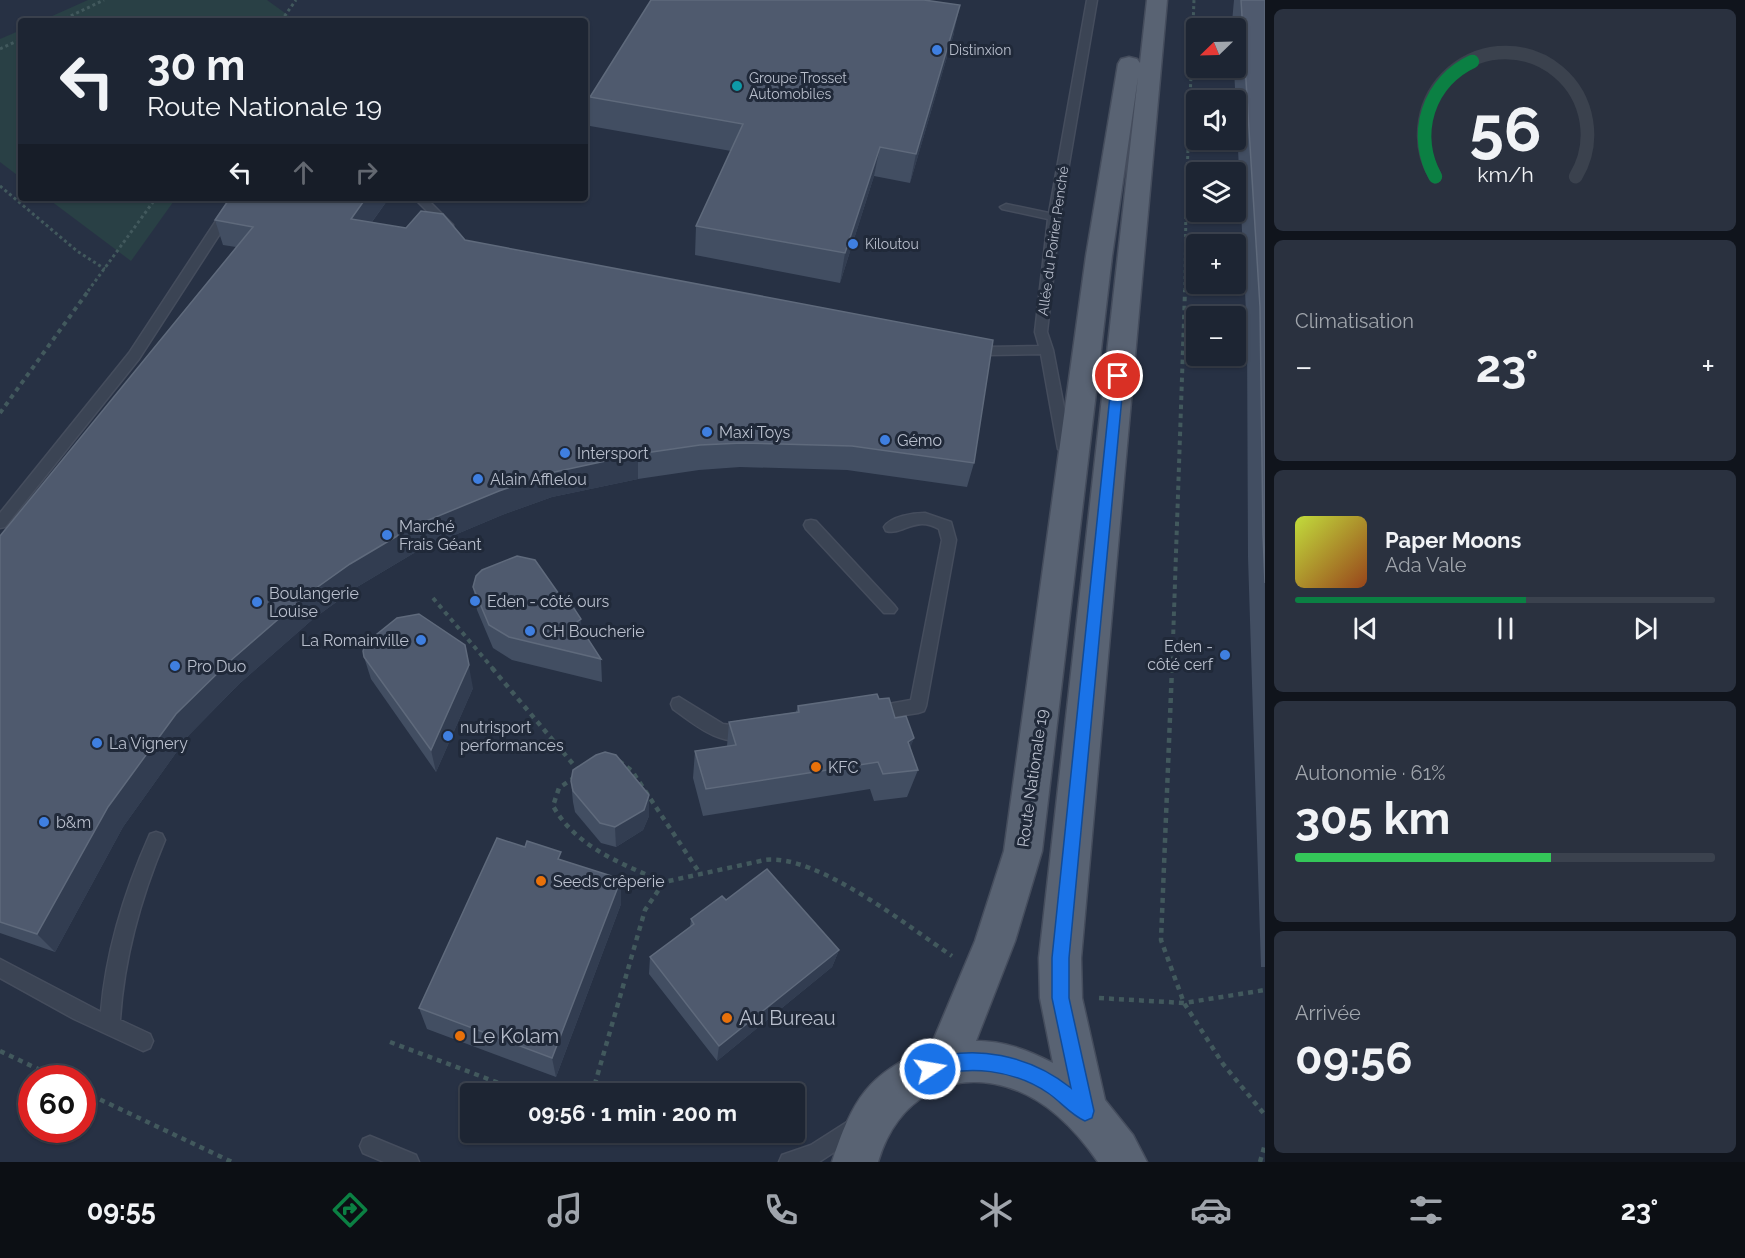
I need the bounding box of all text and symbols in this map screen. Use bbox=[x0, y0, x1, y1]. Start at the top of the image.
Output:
north arrow bbox=[1186, 18, 1246, 78]
map controls bbox=[1186, 18, 1246, 366]
text: 30 m bbox=[147, 41, 245, 90]
icon: left bbox=[48, 42, 126, 120]
place label: Distinxion bbox=[949, 42, 1011, 58]
marker: Distinxion bbox=[930, 43, 944, 57]
place label: Groupe Trosset Automobiles bbox=[749, 70, 847, 102]
marker: Groupe Trosset Automobiles bbox=[730, 79, 744, 93]
button: sound bbox=[1186, 90, 1246, 150]
text: Route Nationale 19 bbox=[147, 91, 382, 122]
text: 56 bbox=[1469, 92, 1541, 166]
icon: left bbox=[224, 156, 257, 189]
icon: ahead bbox=[287, 156, 320, 189]
icon: right bbox=[350, 156, 383, 189]
button: layers bbox=[1186, 162, 1246, 222]
text: km/h bbox=[1477, 162, 1533, 187]
street label: Allée du Poirier Penché bbox=[1035, 165, 1071, 317]
button: + bbox=[1186, 234, 1246, 294]
place label: Kiloutou bbox=[865, 236, 919, 252]
marker: Kiloutou bbox=[846, 237, 860, 251]
button: − bbox=[1186, 306, 1246, 366]
text: Climatisation bbox=[1295, 309, 1414, 333]
text: 23° bbox=[1476, 340, 1538, 393]
text: − bbox=[1295, 347, 1313, 386]
text: + bbox=[1701, 347, 1715, 386]
pin bbox=[1092, 350, 1143, 401]
icon: arrive bbox=[1101, 359, 1134, 392]
place label: Maxi Toys bbox=[719, 423, 790, 442]
marker: Maxi Toys bbox=[700, 425, 714, 439]
place label: Gémo bbox=[897, 431, 942, 450]
marker: Gémo bbox=[878, 433, 892, 447]
place label: Intersport bbox=[577, 444, 649, 463]
marker: Intersport bbox=[558, 446, 572, 460]
place label: Alain Afflelou bbox=[490, 470, 587, 489]
marker: Alain Afflelou bbox=[471, 472, 485, 486]
place label: Marché Frais Géant bbox=[399, 517, 482, 554]
text: Paper Moons bbox=[1385, 527, 1521, 553]
marker: Marché Frais Géant bbox=[380, 528, 394, 542]
text: Ada Vale bbox=[1385, 553, 1467, 577]
place label: Boulangerie Louise bbox=[269, 584, 359, 621]
place label: Eden - côté ours bbox=[487, 592, 610, 611]
marker: Eden - côté ours bbox=[468, 594, 482, 608]
marker: Boulangerie Louise bbox=[250, 595, 264, 609]
icon: previous bbox=[1349, 612, 1382, 645]
icon: pause bbox=[1489, 612, 1522, 645]
icon: next bbox=[1629, 612, 1662, 645]
place label: CH Boucherie bbox=[542, 622, 645, 641]
marker: CH Boucherie bbox=[523, 624, 537, 638]
place label: La Romainville bbox=[301, 631, 409, 650]
marker: La Romainville bbox=[414, 633, 428, 647]
place label: Eden - côté cerf bbox=[1147, 637, 1214, 674]
marker: Eden - côté cerf bbox=[1218, 648, 1232, 662]
place label: Pro Duo bbox=[187, 657, 246, 676]
marker: Pro Duo bbox=[168, 659, 182, 673]
street label: Route Nationale 19 bbox=[1013, 708, 1052, 848]
place label: nutrisport performances bbox=[460, 718, 564, 755]
marker: nutrisport performances bbox=[441, 729, 455, 743]
place label: La Vignery bbox=[109, 734, 188, 753]
marker: La Vignery bbox=[90, 736, 104, 750]
place label: KFC bbox=[828, 758, 858, 777]
marker: KFC bbox=[809, 760, 823, 774]
text: Autonomie · 61% bbox=[1295, 761, 1446, 785]
text: 305 km bbox=[1295, 792, 1450, 845]
place label: b&m bbox=[56, 813, 91, 832]
marker: b&m bbox=[37, 815, 51, 829]
place label: Seeds crêperie bbox=[553, 872, 665, 891]
marker: Seeds crêperie bbox=[534, 874, 548, 888]
text: Arrivée bbox=[1295, 1001, 1361, 1025]
place label: Au Bureau bbox=[739, 1006, 836, 1030]
marker: Au Bureau bbox=[720, 1011, 734, 1025]
place label: Le Kolam bbox=[472, 1024, 559, 1048]
marker: Le Kolam bbox=[453, 1029, 467, 1043]
text: 09:56 bbox=[1295, 1032, 1413, 1085]
position arrow bbox=[898, 1037, 962, 1101]
speed limit sign: 60 bbox=[18, 1065, 96, 1143]
text: 09:56 · 1 min · 200 m bbox=[528, 1100, 737, 1126]
icon: directions bbox=[329, 1189, 371, 1231]
icon: music bbox=[544, 1189, 586, 1231]
icon: phone bbox=[760, 1189, 802, 1231]
icon: climate bbox=[975, 1189, 1017, 1231]
icon: car bbox=[1190, 1189, 1232, 1231]
icon: filters bbox=[1405, 1189, 1447, 1231]
text: 09:55 bbox=[87, 1195, 156, 1226]
text: 23° bbox=[1621, 1195, 1658, 1226]

